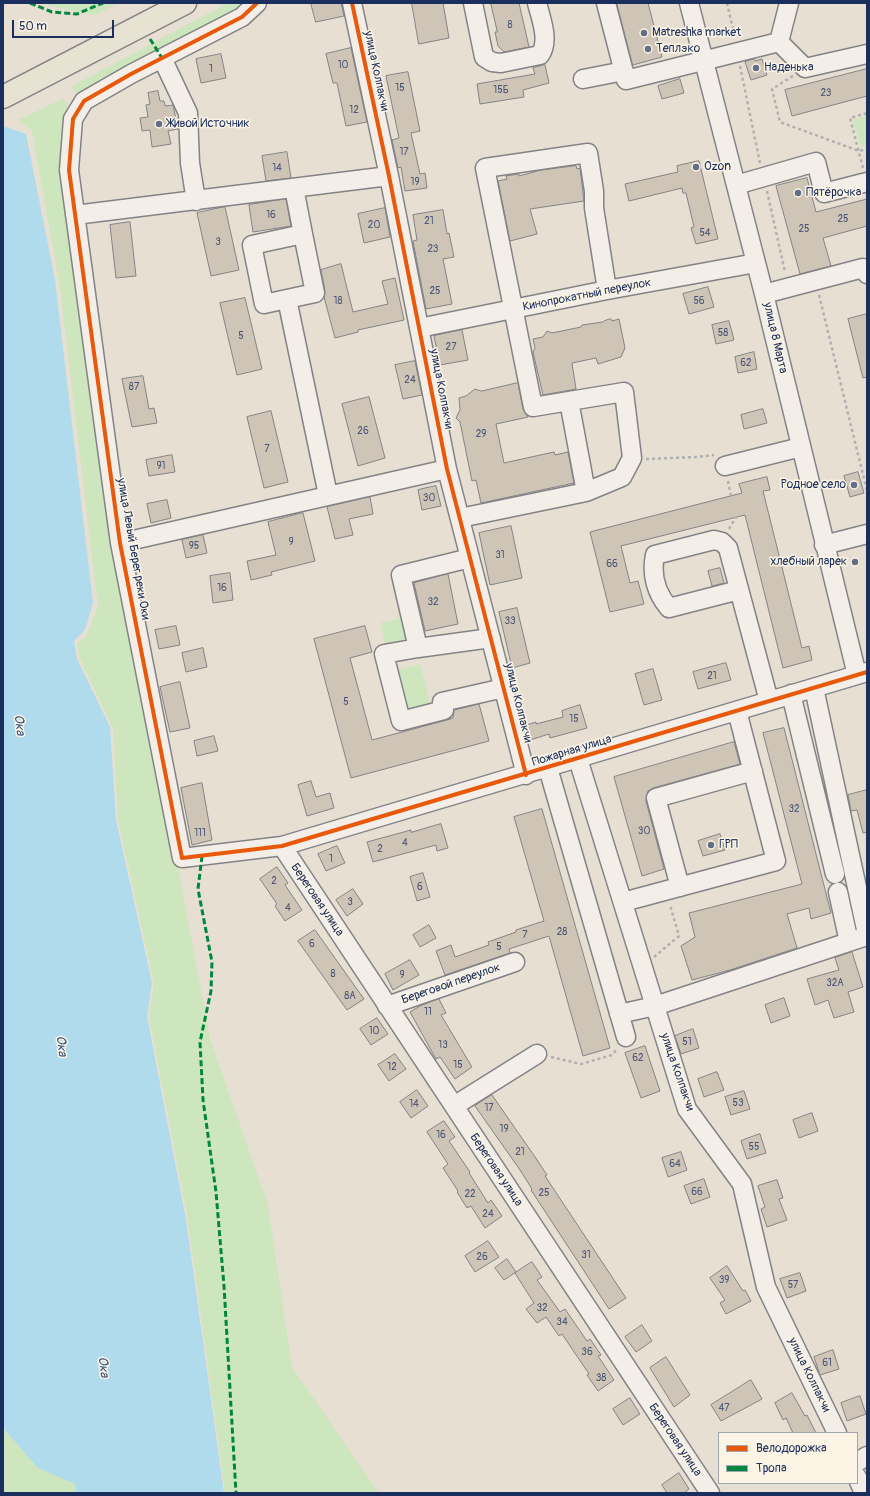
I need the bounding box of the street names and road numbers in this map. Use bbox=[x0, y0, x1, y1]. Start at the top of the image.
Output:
street label: улица Колпакчи bbox=[360, 30, 392, 112]
street label: Кинопрокатный переулок bbox=[522, 275, 652, 315]
street label: улица 8 Марта bbox=[760, 301, 790, 375]
street label: улица Колпакчи bbox=[426, 348, 456, 430]
street label: улица Левый Берег реки Оки bbox=[113, 477, 153, 621]
street label: улица Колпакчи bbox=[501, 662, 535, 744]
street label: Пожарная улица bbox=[531, 732, 613, 770]
street label: Береговая улица bbox=[287, 861, 347, 939]
street label: Береговой переулок bbox=[400, 960, 502, 1008]
street label: улица Колпакчи bbox=[657, 1031, 697, 1113]
street label: Береговая улица bbox=[466, 1131, 526, 1209]
street label: улица Колпакчи bbox=[785, 1335, 833, 1415]
street label: Береговая улица bbox=[645, 1401, 705, 1479]

